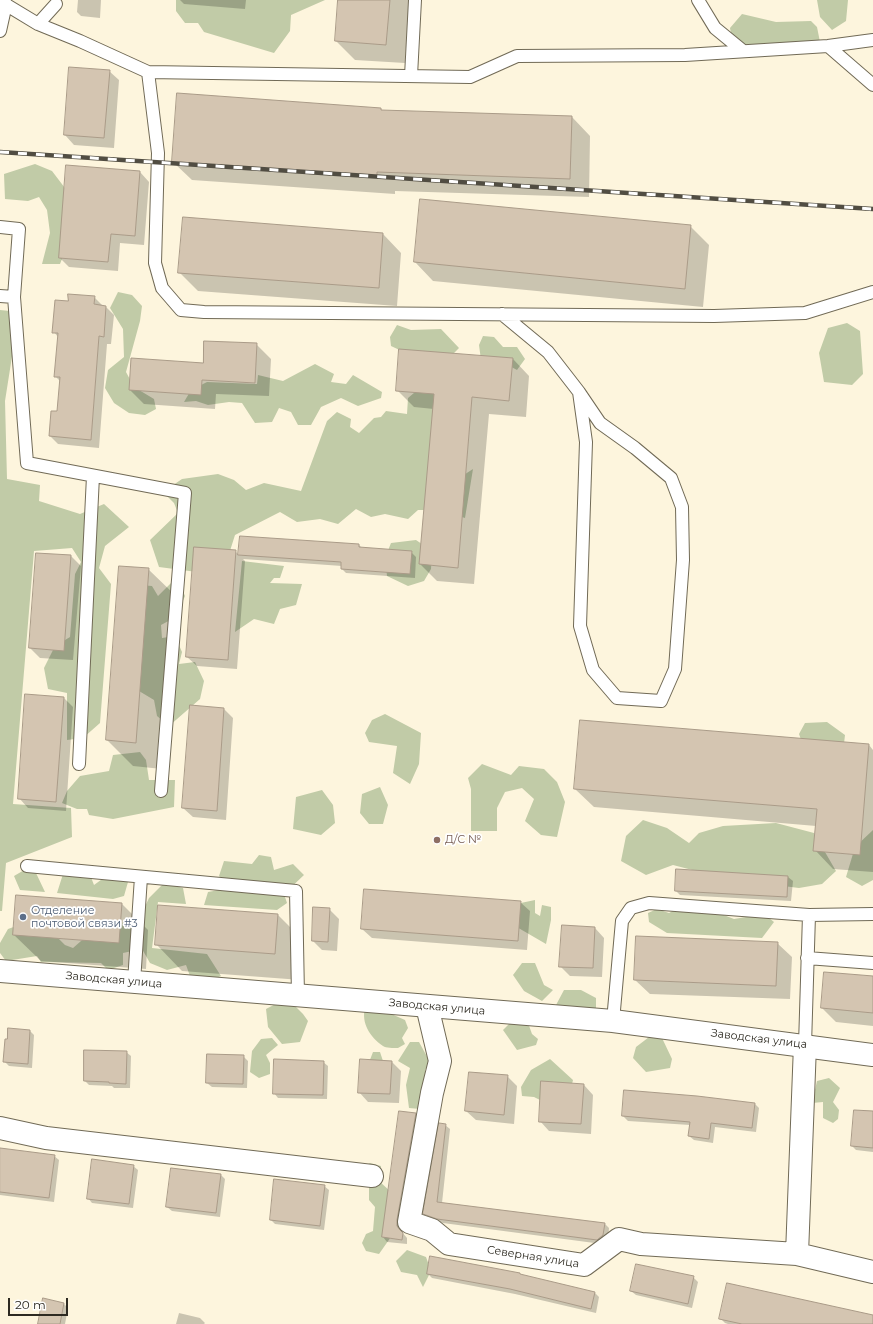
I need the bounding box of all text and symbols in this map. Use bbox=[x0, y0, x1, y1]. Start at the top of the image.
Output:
place label: Д/С № bbox=[445, 833, 481, 847]
marker: Д/С № bbox=[432, 835, 442, 845]
place label: Отделение почтовой связи #3 bbox=[31, 904, 138, 930]
marker: Отделение почтовой связи #3 bbox=[18, 912, 28, 922]
street label: Заводская улица bbox=[65, 969, 163, 991]
street label: Заводская улица bbox=[388, 996, 486, 1018]
street label: Заводская улица bbox=[710, 1027, 808, 1051]
street label: Северная улица bbox=[486, 1243, 580, 1271]
scale bar bbox=[10, 1290, 70, 1316]
text: 20 m bbox=[15, 1297, 46, 1312]

